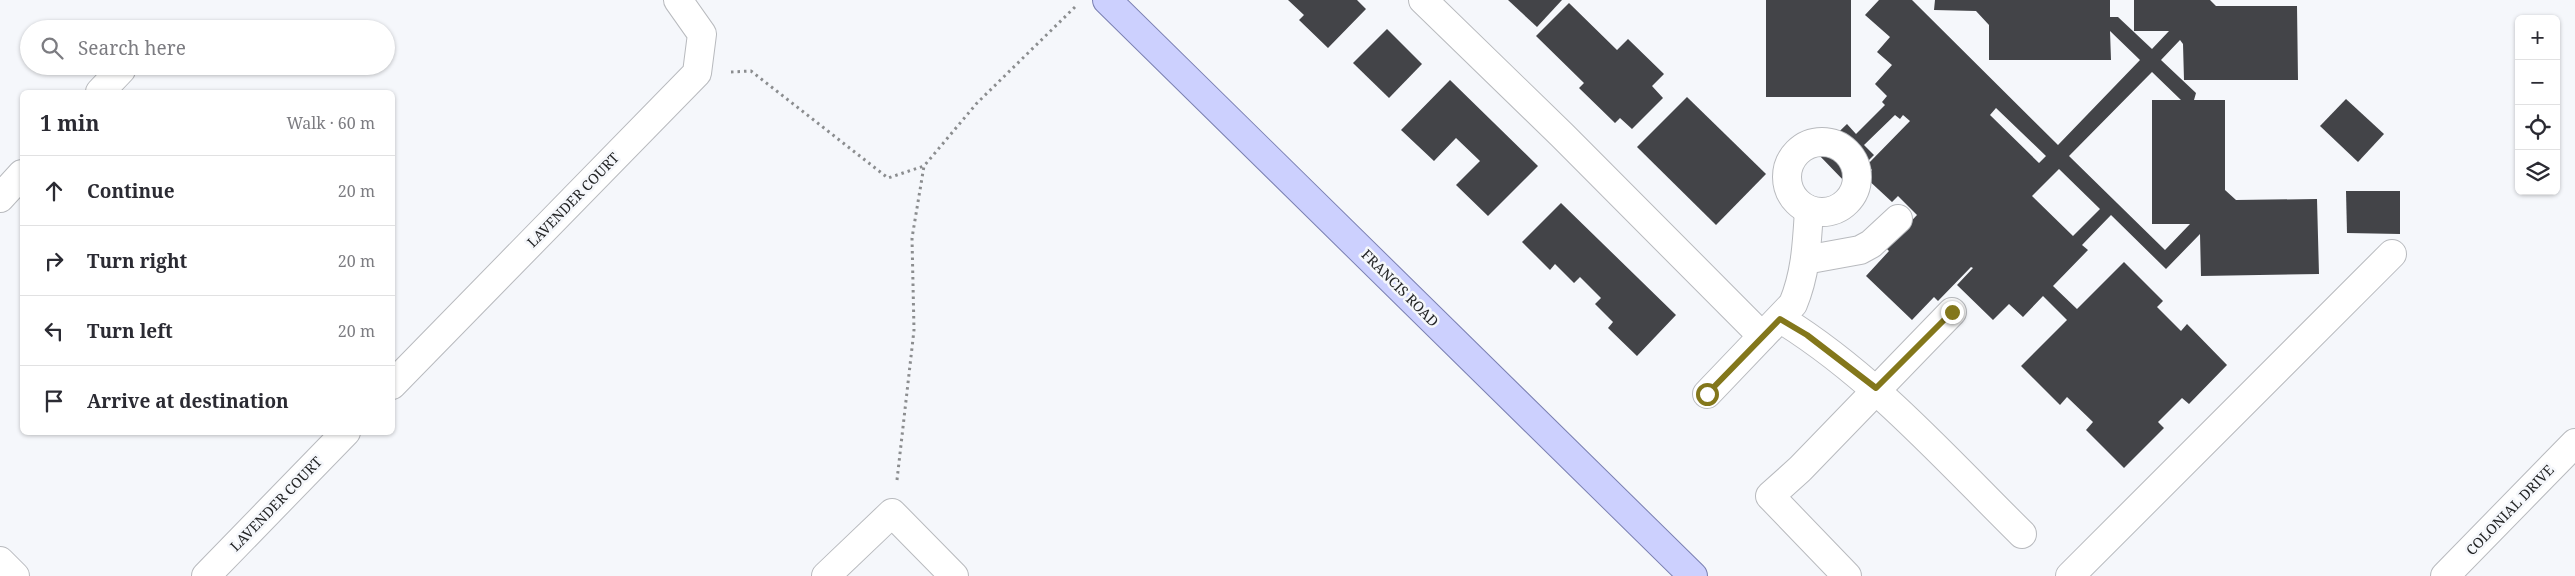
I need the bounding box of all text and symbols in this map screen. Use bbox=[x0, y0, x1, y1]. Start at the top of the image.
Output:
map controls bbox=[2515, 15, 2560, 195]
button: + bbox=[2515, 15, 2560, 60]
search box bbox=[20, 20, 395, 75]
icon: search bbox=[38, 34, 66, 62]
text: Search here bbox=[78, 35, 186, 61]
button: − bbox=[2515, 60, 2560, 105]
button: locate bbox=[2515, 105, 2560, 150]
text: 1 min bbox=[40, 109, 99, 137]
text: Walk · 60 m bbox=[287, 112, 375, 134]
street label: LAVENDER COURT bbox=[523, 148, 623, 251]
button: layers bbox=[2515, 150, 2560, 195]
icon: ahead bbox=[40, 177, 68, 205]
text: Continue bbox=[87, 178, 175, 204]
text: 20 m bbox=[338, 180, 375, 202]
street label: FRANCIS ROAD bbox=[1358, 245, 1443, 330]
icon: right bbox=[40, 247, 68, 275]
text: Turn right bbox=[87, 248, 187, 274]
text: 20 m bbox=[338, 250, 375, 272]
route end bbox=[1941, 301, 1964, 324]
icon: left bbox=[40, 317, 68, 345]
text: Turn left bbox=[87, 318, 173, 344]
text: 20 m bbox=[338, 320, 375, 342]
route start bbox=[1696, 383, 1719, 406]
icon: arrive bbox=[40, 387, 68, 415]
text: Arrive at destination bbox=[87, 388, 289, 414]
street label: LAVENDER COURT bbox=[226, 452, 326, 555]
street label: COLONIAL DRIVE bbox=[2462, 460, 2558, 559]

